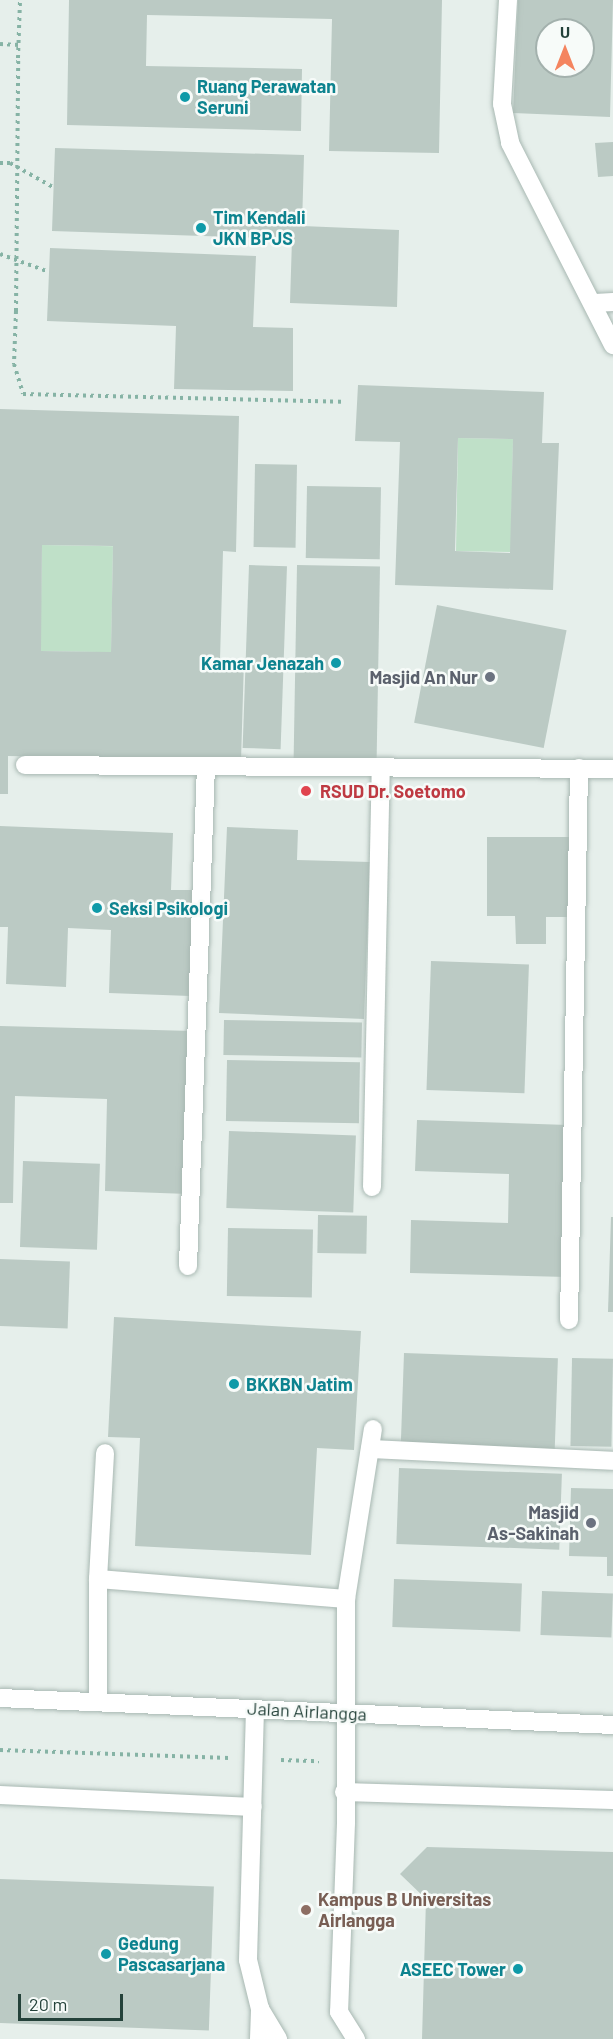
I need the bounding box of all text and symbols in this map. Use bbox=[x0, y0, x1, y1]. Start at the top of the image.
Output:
north arrow bbox=[535, 18, 595, 78]
text: U bbox=[560, 22, 570, 41]
place label: Ruang Perawatan Seruni bbox=[197, 76, 336, 118]
marker: Ruang Perawatan Seruni bbox=[178, 90, 192, 104]
place label: Tim Kendali JKN BPJS bbox=[213, 207, 306, 250]
marker: Tim Kendali JKN BPJS bbox=[194, 221, 208, 235]
place label: Kamar Jenazah bbox=[201, 652, 324, 674]
marker: Kamar Jenazah bbox=[329, 656, 343, 670]
place label: Masjid An Nur bbox=[369, 666, 478, 688]
marker: Masjid An Nur bbox=[483, 670, 497, 684]
place label: RSUD Dr. Soetomo bbox=[320, 780, 466, 802]
marker: RSUD Dr. Soetomo bbox=[297, 782, 315, 800]
place label: Seksi Psikologi bbox=[109, 897, 228, 919]
marker: Seksi Psikologi bbox=[90, 901, 104, 915]
place label: BKKBN Jatim bbox=[246, 1373, 353, 1395]
marker: BKKBN Jatim bbox=[227, 1377, 241, 1391]
place label: Masjid As-Sakinah bbox=[487, 1502, 579, 1544]
marker: Masjid As-Sakinah bbox=[584, 1516, 598, 1530]
street label: Jalan Airlangga bbox=[247, 1697, 367, 1725]
place label: Kampus B Universitas Airlangga bbox=[318, 1889, 491, 1932]
marker: Kampus B Universitas Airlangga bbox=[299, 1903, 313, 1917]
place label: Gedung Pascasarjana bbox=[118, 1933, 225, 1976]
marker: Gedung Pascasarjana bbox=[99, 1947, 113, 1961]
place label: ASEEC Tower bbox=[400, 1958, 506, 1980]
marker: ASEEC Tower bbox=[511, 1962, 525, 1976]
scale bar bbox=[21, 1982, 126, 2020]
text: 20 m bbox=[29, 1993, 67, 2015]

